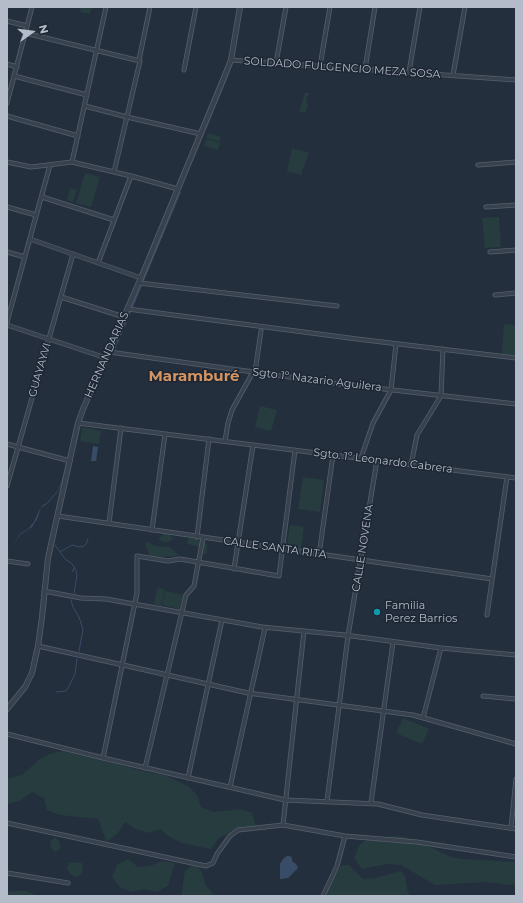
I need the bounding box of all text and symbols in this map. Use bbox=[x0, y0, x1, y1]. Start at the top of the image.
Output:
north arrow bbox=[12, 12, 52, 52]
text: N bbox=[36, 23, 52, 35]
street label: SOLDADO FULGENCIO MEZA SOSA bbox=[243, 55, 441, 81]
street label: HERNANDARIAS bbox=[82, 310, 132, 400]
street label: GUAYAYVI bbox=[26, 341, 54, 399]
street label: Sgto 1º Nazario Aguilera bbox=[252, 366, 382, 394]
district label: Maramburé bbox=[149, 368, 239, 386]
street label: Sgto. 1º Leonardo Cabrera bbox=[313, 446, 453, 476]
street label: CALLE NOVENA bbox=[350, 503, 376, 593]
street label: CALLE SANTA RITA bbox=[223, 534, 327, 562]
place label: Familia Perez Barrios bbox=[385, 599, 457, 625]
marker: Familia Perez Barrios bbox=[372, 607, 382, 617]

